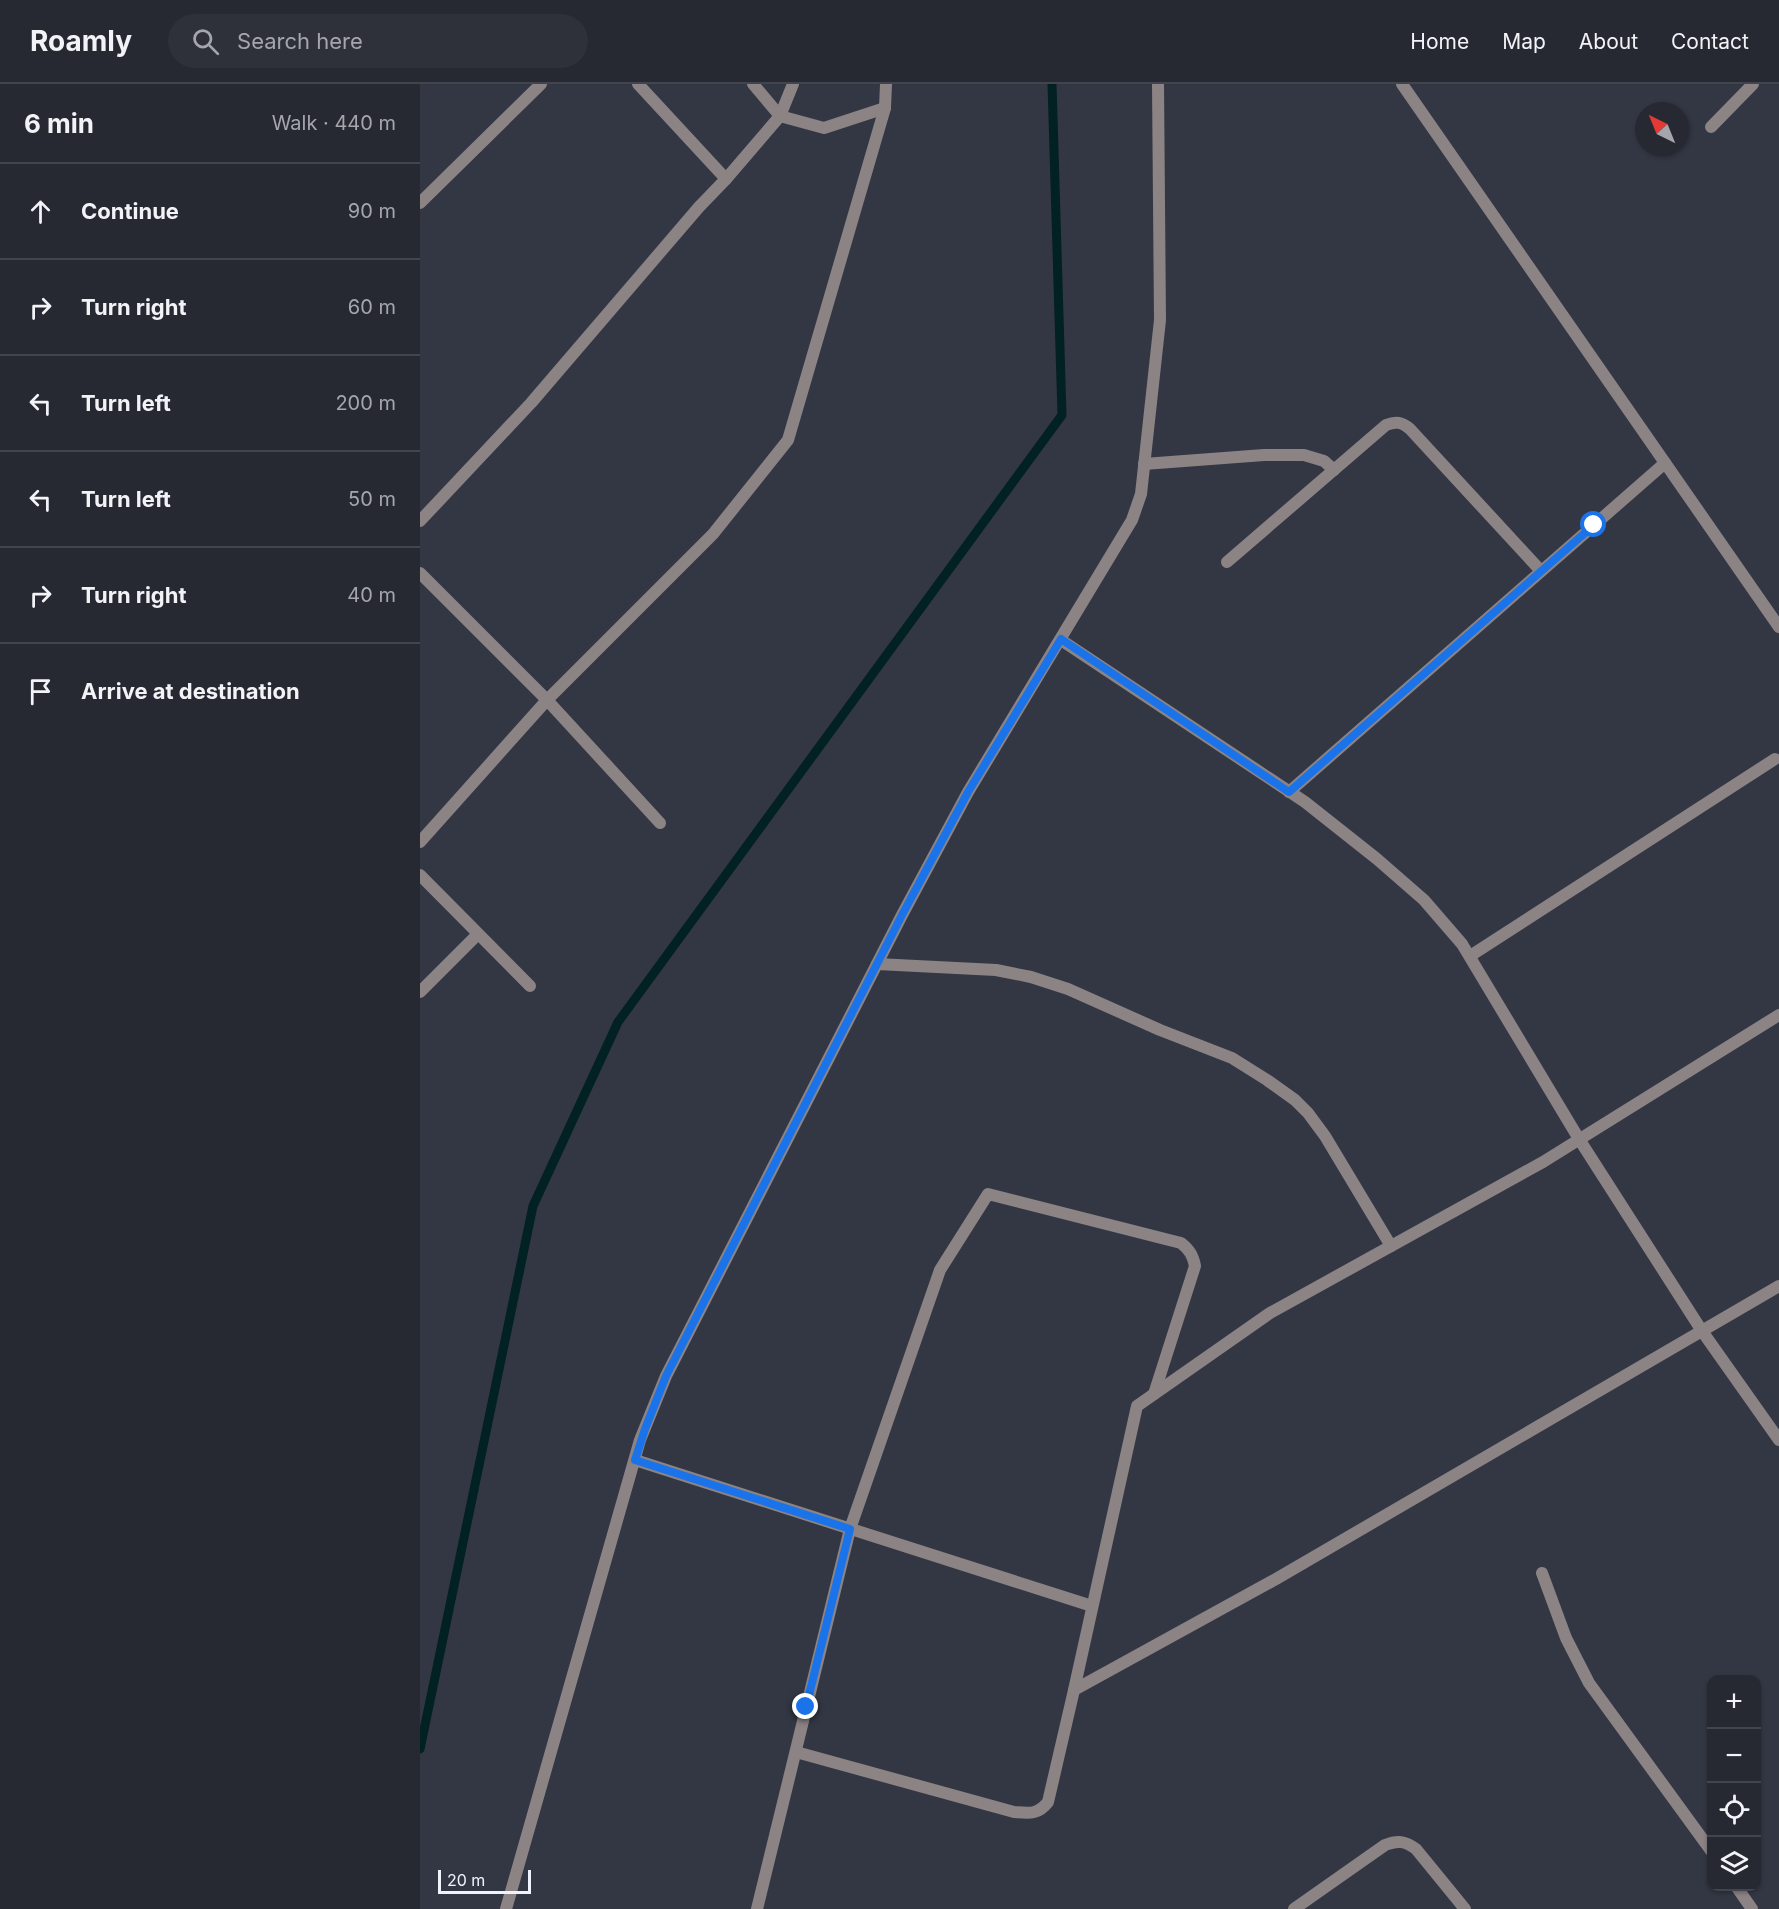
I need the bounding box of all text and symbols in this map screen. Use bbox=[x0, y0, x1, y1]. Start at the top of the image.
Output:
search box bbox=[168, 14, 588, 68]
text: Roamly bbox=[30, 24, 132, 58]
icon: search bbox=[189, 25, 222, 58]
text: Search here bbox=[237, 28, 363, 54]
text: Home bbox=[1410, 29, 1469, 54]
text: Map bbox=[1502, 29, 1546, 54]
text: About bbox=[1579, 29, 1638, 54]
text: Contact bbox=[1671, 29, 1749, 54]
north arrow bbox=[1635, 102, 1689, 156]
text: 6 min bbox=[24, 108, 94, 139]
text: Walk · 440 m bbox=[272, 111, 396, 135]
icon: ahead bbox=[24, 195, 57, 228]
text: Continue bbox=[81, 198, 179, 224]
text: 90 m bbox=[348, 199, 396, 223]
icon: right bbox=[24, 291, 57, 324]
text: Turn right bbox=[81, 294, 187, 320]
text: 60 m bbox=[348, 295, 396, 319]
icon: left bbox=[24, 387, 57, 420]
text: Turn left bbox=[81, 390, 171, 416]
text: 200 m bbox=[335, 391, 396, 415]
icon: left bbox=[24, 483, 57, 516]
text: Turn left bbox=[81, 486, 171, 512]
text: 50 m bbox=[348, 487, 396, 511]
route start bbox=[1580, 511, 1606, 537]
icon: right bbox=[24, 579, 57, 612]
text: Turn right bbox=[81, 582, 187, 608]
text: 40 m bbox=[347, 583, 396, 607]
icon: arrive bbox=[24, 675, 57, 708]
text: Arrive at destination bbox=[81, 678, 300, 704]
map controls bbox=[1707, 1675, 1761, 1891]
button: + bbox=[1707, 1675, 1761, 1729]
route end bbox=[792, 1693, 818, 1719]
button: − bbox=[1707, 1729, 1761, 1783]
button: locate bbox=[1707, 1783, 1761, 1837]
button: layers bbox=[1707, 1837, 1761, 1891]
scale bar bbox=[438, 1867, 531, 1894]
text: 20 m bbox=[447, 1870, 485, 1890]

